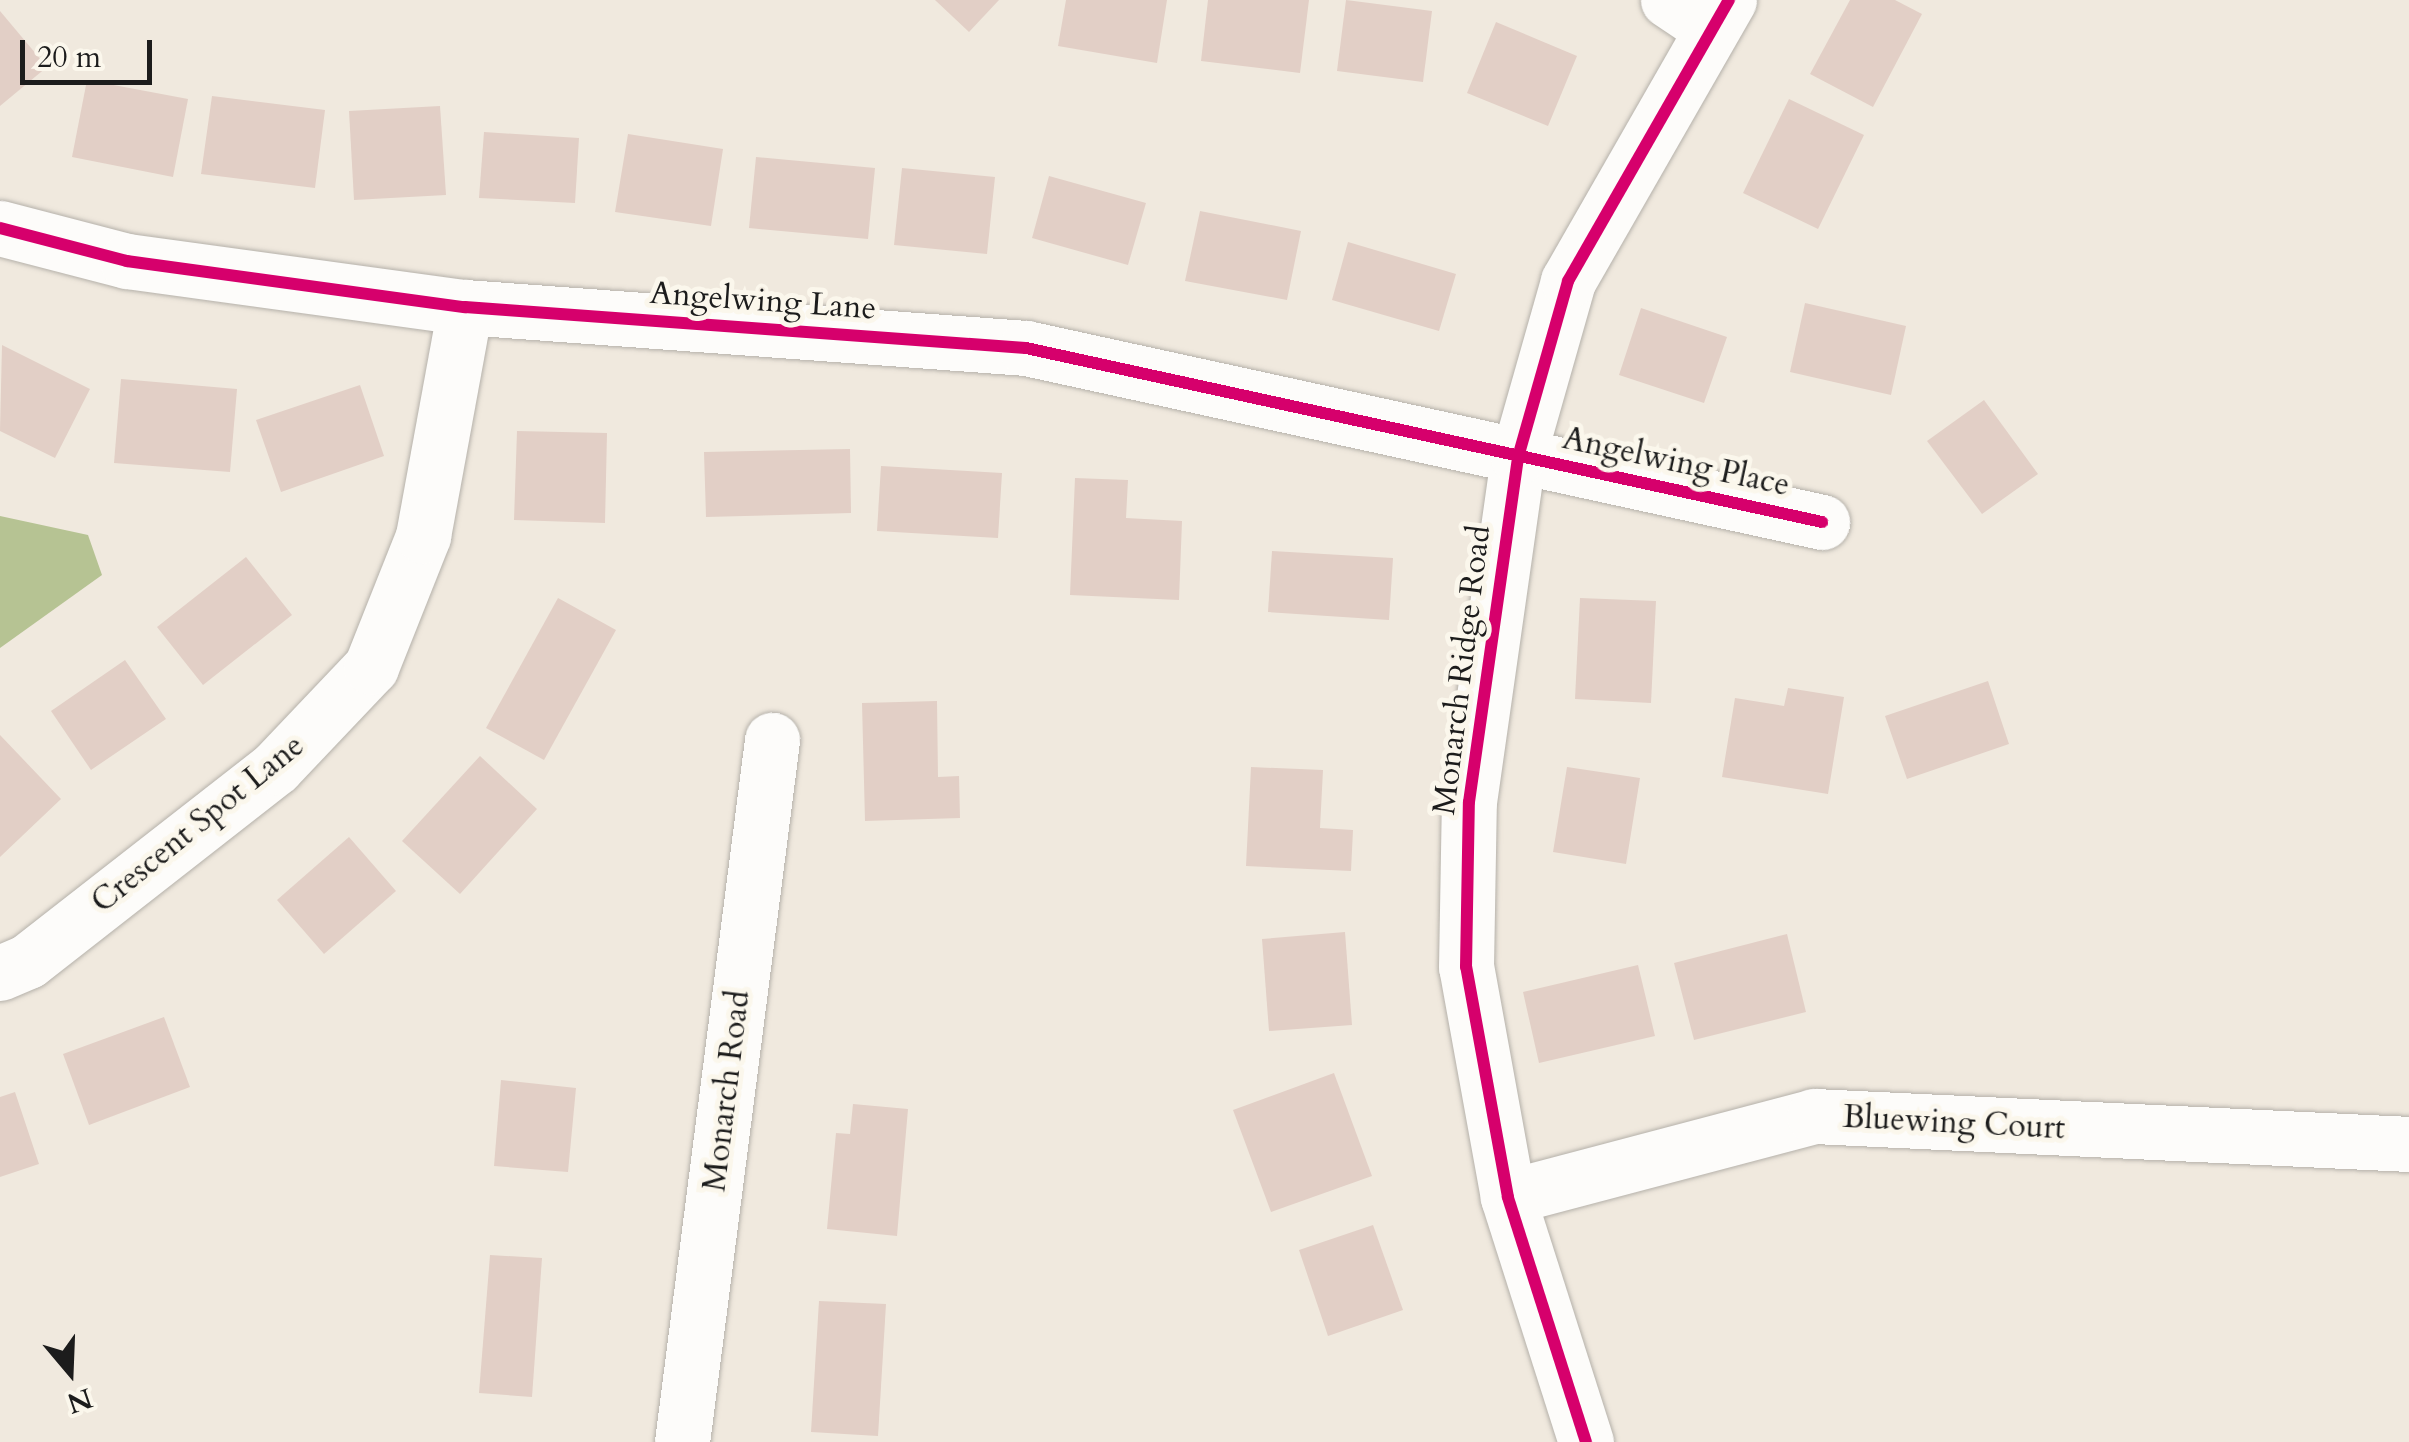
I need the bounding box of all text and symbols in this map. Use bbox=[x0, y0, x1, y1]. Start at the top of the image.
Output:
scale bar bbox=[25, 20, 158, 82]
text: 20 m bbox=[37, 37, 101, 78]
street label: Angelwing Lane bbox=[649, 274, 877, 328]
street label: Angelwing Place bbox=[1559, 419, 1793, 505]
street label: Monarch Ridge Road bbox=[1425, 523, 1499, 817]
street label: Crescent Spot Lane bbox=[84, 727, 312, 921]
street label: Monarch Road bbox=[696, 988, 758, 1194]
street label: Bluewing Court bbox=[1842, 1098, 2066, 1148]
north arrow bbox=[20, 1322, 120, 1422]
text: N bbox=[62, 1378, 97, 1422]

